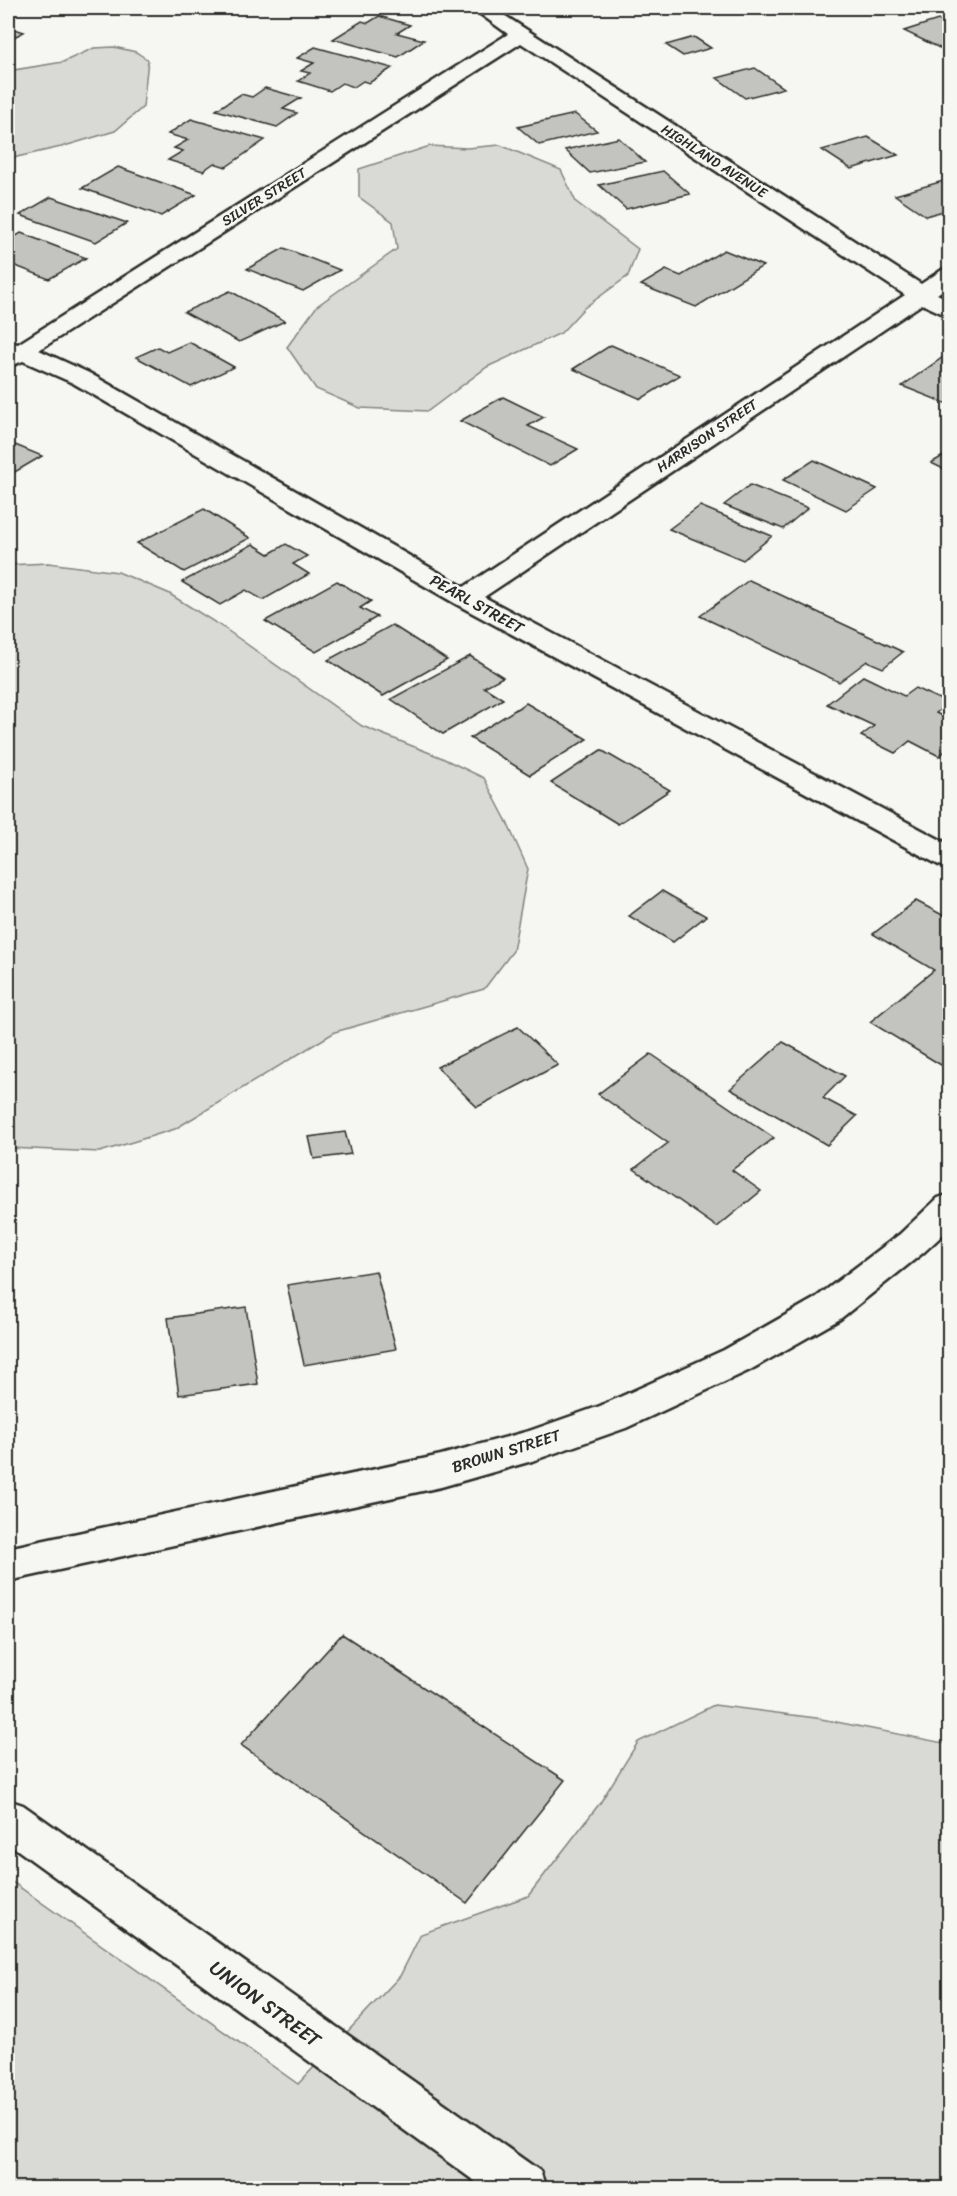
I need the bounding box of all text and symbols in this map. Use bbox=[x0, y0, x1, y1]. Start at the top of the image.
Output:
street label: HIGHLAND AVENUE bbox=[656, 117, 773, 206]
street label: SILVER STREET bbox=[217, 160, 313, 233]
street label: HARRISON STREET bbox=[651, 392, 764, 479]
street label: PEARL STREET bbox=[424, 566, 531, 642]
street label: BROWN STREET bbox=[448, 1420, 565, 1481]
street label: UNION STREET bbox=[202, 1951, 329, 2057]

